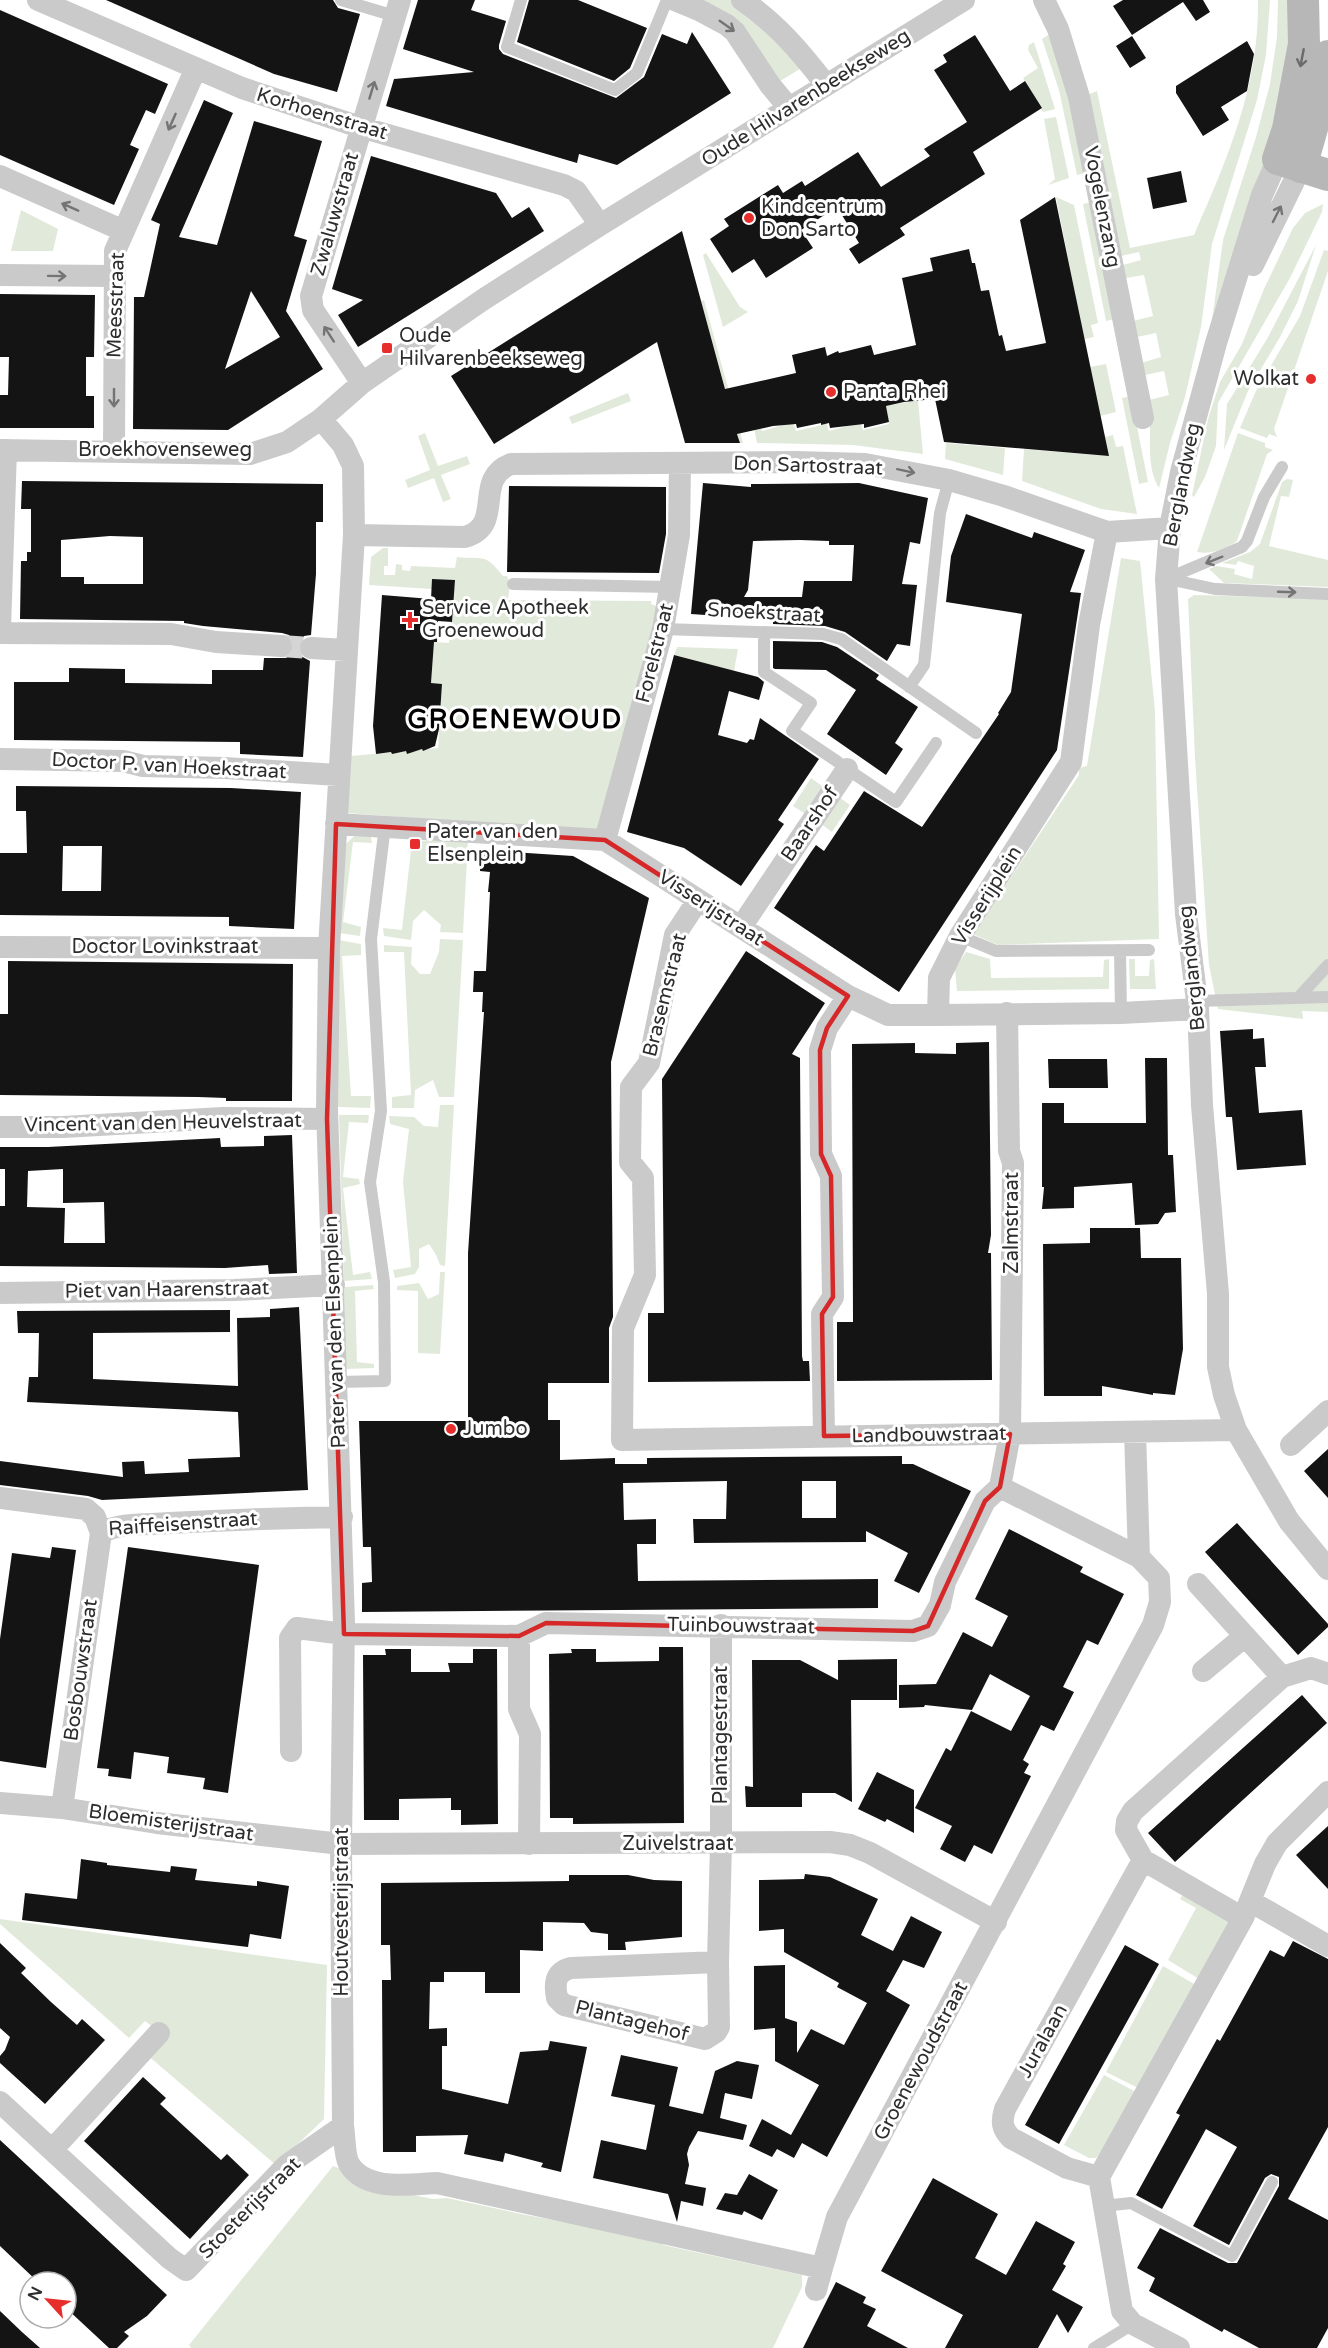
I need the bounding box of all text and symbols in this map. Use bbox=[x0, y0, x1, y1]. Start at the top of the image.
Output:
one-way arrow bbox=[718, 20, 734, 32]
street label: Oude Hilvarenbeekseweg bbox=[697, 24, 915, 172]
one-way arrow bbox=[1296, 48, 1307, 68]
one-way arrow bbox=[367, 81, 378, 100]
street label: Korhoenstraat bbox=[254, 83, 391, 145]
one-way arrow bbox=[166, 113, 177, 131]
street label: Vogelenzang bbox=[1078, 144, 1126, 270]
street label: Zwaluwstraat bbox=[306, 149, 364, 279]
place label: Kindcentrum Don Sarto bbox=[761, 195, 884, 242]
one-way arrow bbox=[62, 201, 80, 213]
one-way arrow bbox=[1271, 206, 1283, 223]
marker: Kindcentrum Don Sarto bbox=[742, 211, 756, 225]
street label: Meesstraat bbox=[102, 251, 130, 358]
one-way arrow bbox=[47, 270, 67, 282]
place label: Oude Hilvarenbeekseweg bbox=[399, 324, 583, 371]
one-way arrow bbox=[322, 326, 335, 343]
marker: Oude Hilvarenbeekseweg bbox=[380, 341, 394, 355]
place label: Wolkat bbox=[1233, 367, 1299, 391]
marker: Wolkat bbox=[1304, 372, 1318, 386]
place label: Panta Rhei bbox=[843, 380, 946, 404]
marker: Panta Rhei bbox=[824, 385, 838, 399]
one-way arrow bbox=[108, 387, 120, 407]
street label: Berglandweg bbox=[1158, 421, 1206, 549]
street label: Broekhovenseweg bbox=[78, 438, 252, 462]
street label: Don Sartostraat bbox=[733, 451, 884, 481]
one-way arrow bbox=[896, 466, 915, 478]
one-way arrow bbox=[1205, 555, 1224, 566]
one-way arrow bbox=[1276, 586, 1296, 598]
place label: Service Apotheek Groenewoud bbox=[422, 596, 589, 643]
street label: Snoekstraat bbox=[707, 598, 822, 628]
street label: Forelstraat bbox=[631, 600, 679, 705]
marker: Service Apotheek Groenewoud bbox=[403, 613, 417, 627]
district label: GROENEWOUD bbox=[408, 704, 623, 735]
street label: Doctor P. van Hoekstraat bbox=[51, 748, 287, 784]
street label: Baarshof bbox=[776, 782, 844, 866]
place label: Pater van den Elsenplein bbox=[427, 820, 558, 867]
marker: Pater van den Elsenplein bbox=[408, 837, 422, 851]
street label: Visserijplein bbox=[947, 842, 1027, 950]
street label: Visserijstraat bbox=[653, 865, 769, 951]
street label: Berglandweg bbox=[1173, 904, 1211, 1032]
street label: Brasemstraat bbox=[638, 930, 692, 1059]
street label: Doctor Lovinkstraat bbox=[72, 935, 259, 959]
street label: Vincent van den Heuvelstraat bbox=[24, 1109, 302, 1137]
street label: Zalmstraat bbox=[1000, 1172, 1024, 1274]
street label: Pater van den Elsenplein bbox=[319, 1215, 351, 1449]
street label: Piet van Haarenstraat bbox=[64, 1276, 270, 1304]
place label: Jumbo bbox=[463, 1417, 528, 1441]
marker: Jumbo bbox=[444, 1422, 458, 1436]
street label: Landbouwstraat bbox=[851, 1422, 1007, 1448]
street label: Raiffeisenstraat bbox=[108, 1507, 259, 1541]
street label: Bosbouwstraat bbox=[59, 1597, 103, 1742]
street label: Tuinbouwstraat bbox=[667, 1613, 815, 1639]
street label: Plantagestraat bbox=[709, 1665, 733, 1805]
street label: Bloemisterijstraat bbox=[87, 1800, 255, 1847]
street label: Houtvesterijstraat bbox=[330, 1827, 354, 1997]
street label: Zuivelstraat bbox=[622, 1832, 734, 1856]
street label: Groenewoudstraat bbox=[869, 1977, 973, 2145]
street label: Plantagehof bbox=[573, 1995, 692, 2047]
street label: Juralaan bbox=[1013, 2000, 1073, 2082]
street label: Stoeterijstraat bbox=[194, 2152, 306, 2264]
north arrow bbox=[18, 2270, 78, 2330]
text: N bbox=[24, 2283, 47, 2304]

